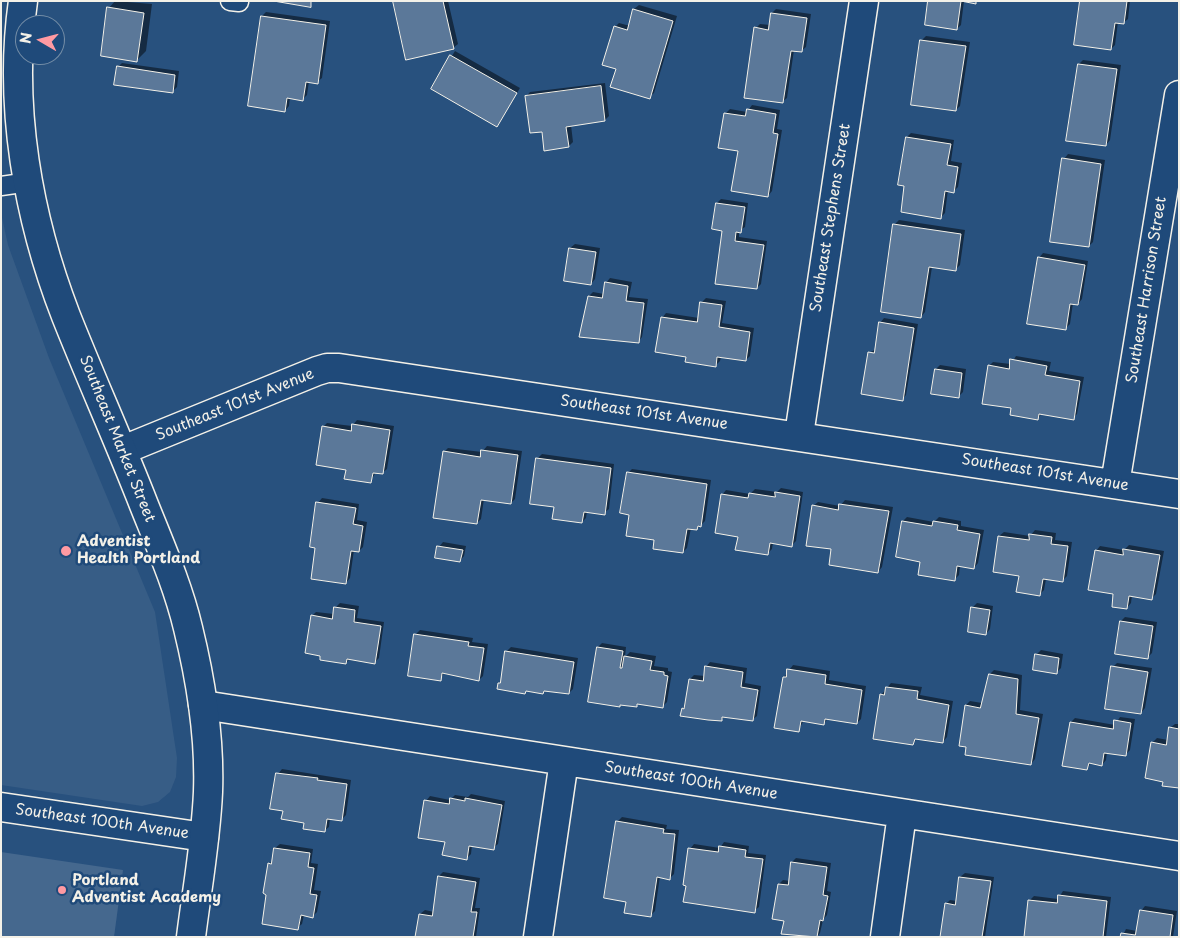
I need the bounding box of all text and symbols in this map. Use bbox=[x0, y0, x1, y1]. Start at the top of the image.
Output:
north arrow bbox=[15, 15, 65, 65]
text: N bbox=[14, 31, 37, 45]
street label: Southeast Stephens Street bbox=[807, 122, 855, 314]
street label: Southeast Harrison Street bbox=[1123, 195, 1171, 385]
street label: Southeast Market Street bbox=[75, 353, 159, 525]
street label: Southeast 101st Avenue bbox=[153, 365, 317, 445]
street label: Southeast 101st Avenue bbox=[559, 392, 729, 434]
street label: Southeast 101st Avenue bbox=[960, 451, 1130, 495]
place label: Adventist Health Portland bbox=[77, 533, 200, 568]
marker: Adventist Health Portland bbox=[59, 544, 73, 558]
street label: Southeast 100th Avenue bbox=[603, 758, 779, 804]
street label: Southeast 100th Avenue bbox=[14, 801, 190, 843]
place label: Portland Adventist Academy bbox=[72, 872, 221, 907]
marker: Portland Adventist Academy bbox=[56, 884, 68, 896]

